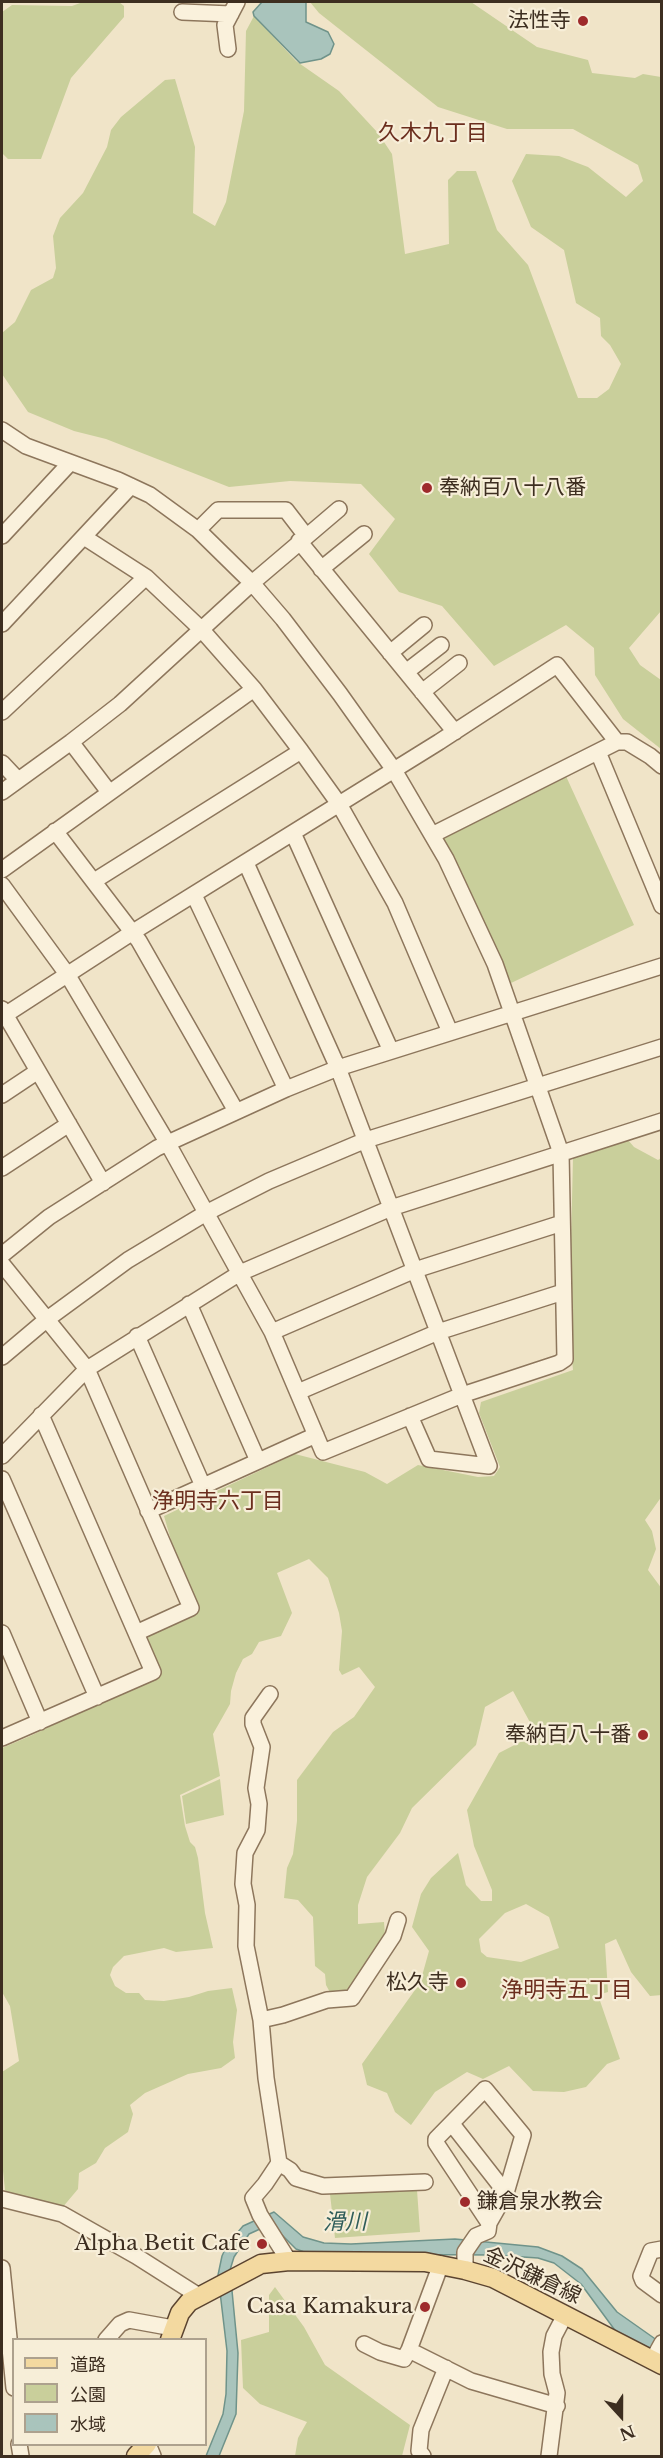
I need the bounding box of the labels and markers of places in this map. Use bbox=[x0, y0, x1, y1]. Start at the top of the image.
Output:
place label: 法性寺 bbox=[508, 8, 571, 34]
marker: 法性寺 bbox=[576, 14, 590, 28]
place label: 奉納百八十八番 bbox=[439, 475, 586, 501]
marker: 奉納百八十八番 bbox=[420, 481, 434, 495]
place label: 奉納百八十番 bbox=[505, 1722, 631, 1748]
marker: 奉納百八十番 bbox=[636, 1728, 650, 1742]
place label: 松久寺 bbox=[386, 1970, 449, 1996]
marker: 松久寺 bbox=[454, 1976, 468, 1990]
place label: 鎌倉泉水教会 bbox=[477, 2189, 603, 2215]
marker: 鎌倉泉水教会 bbox=[458, 2195, 472, 2209]
place label: Alpha Betit Cafe bbox=[74, 2231, 250, 2257]
marker: Alpha Betit Cafe bbox=[255, 2237, 269, 2251]
place label: Casa Kamakura bbox=[247, 2294, 413, 2320]
marker: Casa Kamakura bbox=[418, 2300, 432, 2314]

